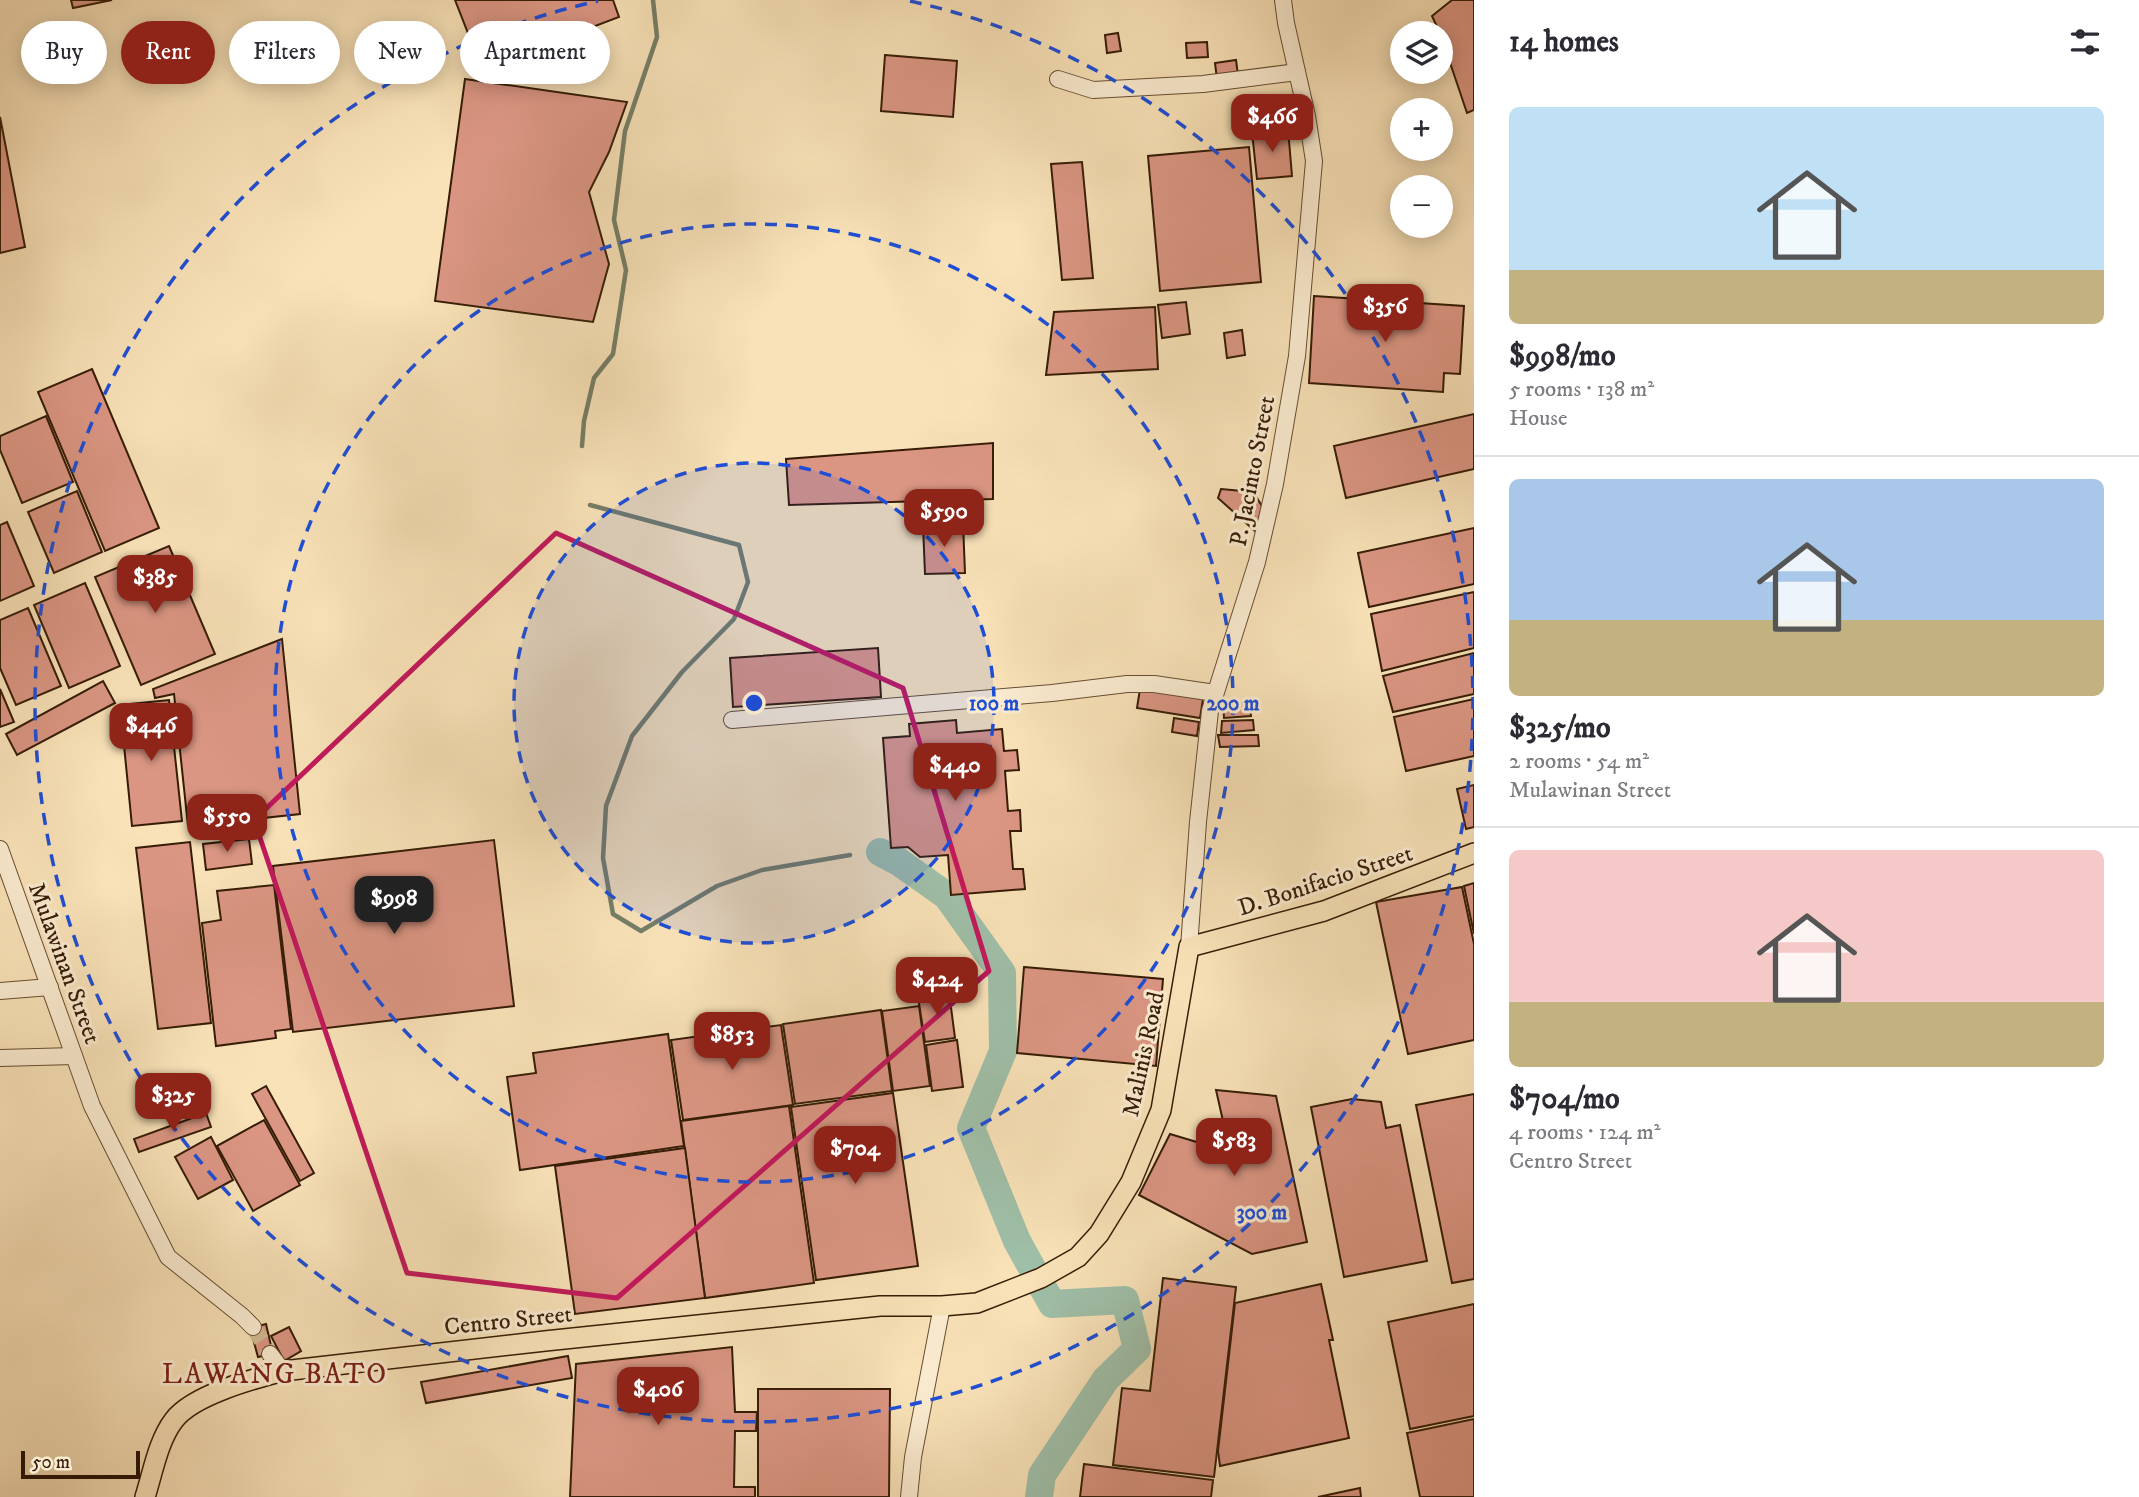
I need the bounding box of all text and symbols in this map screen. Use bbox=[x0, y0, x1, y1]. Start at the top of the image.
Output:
chip: Buy bbox=[21, 21, 107, 84]
chip: Rent bbox=[121, 21, 215, 84]
chip: Filters bbox=[229, 21, 340, 84]
chip: New bbox=[354, 21, 446, 84]
chip: Apartment bbox=[460, 21, 610, 84]
map controls bbox=[1390, 21, 1453, 238]
button: layers bbox=[1390, 21, 1453, 84]
icon: filters bbox=[2066, 23, 2104, 61]
text: 14 homes bbox=[1509, 24, 1619, 61]
pin: $466 bbox=[1231, 94, 1313, 154]
button: + bbox=[1390, 98, 1453, 161]
text: $466 bbox=[1247, 102, 1297, 131]
icon: home bbox=[1744, 152, 1870, 278]
button: − bbox=[1390, 175, 1453, 238]
pin: $356 bbox=[1344, 284, 1426, 344]
text: $356 bbox=[1363, 292, 1407, 321]
text: $998/mo bbox=[1509, 338, 1616, 375]
text: 5 rooms · 138 m² bbox=[1509, 375, 1654, 404]
street label: P. Jacinto Street bbox=[1224, 393, 1282, 549]
text: House bbox=[1509, 404, 1567, 433]
pin: $590 bbox=[903, 490, 985, 549]
text: $590 bbox=[920, 497, 968, 526]
icon: home bbox=[1744, 524, 1870, 650]
pin: $385 bbox=[114, 556, 196, 615]
text: $385 bbox=[133, 563, 177, 592]
centre of rings bbox=[742, 691, 766, 715]
text: 100 m bbox=[969, 691, 1019, 717]
text: 200 m bbox=[1206, 691, 1260, 717]
pin: $446 bbox=[110, 704, 192, 763]
text: $325/mo bbox=[1509, 710, 1611, 747]
text: $446 bbox=[126, 711, 177, 740]
pin: $440 bbox=[914, 744, 996, 803]
text: 2 rooms · 54 m² bbox=[1509, 747, 1649, 776]
text: $440 bbox=[929, 751, 981, 780]
text: Mulawinan Street bbox=[1509, 776, 1671, 805]
pin: $550 bbox=[186, 794, 268, 854]
text: $550 bbox=[203, 802, 251, 831]
street label: D. Bonifacio Street bbox=[1234, 838, 1417, 923]
pin: $998 bbox=[353, 876, 435, 936]
street label: Mulawinan Street bbox=[21, 879, 107, 1048]
text: $998 bbox=[370, 884, 418, 913]
icon: home bbox=[1744, 895, 1870, 1021]
pin: $424 bbox=[896, 958, 978, 1017]
text: $424 bbox=[912, 965, 962, 994]
street label: Malinis Road bbox=[1116, 989, 1172, 1120]
pin: $853 bbox=[691, 1012, 773, 1072]
text: $853 bbox=[710, 1020, 754, 1049]
pin: $325 bbox=[132, 1074, 214, 1133]
text: $325 bbox=[151, 1081, 195, 1110]
text: $704/mo bbox=[1509, 1081, 1620, 1118]
pin: $583 bbox=[1193, 1118, 1275, 1178]
text: 4 rooms · 124 m² bbox=[1509, 1118, 1660, 1147]
pin: $704 bbox=[814, 1126, 896, 1186]
text: $583 bbox=[1212, 1126, 1256, 1155]
text: $704 bbox=[830, 1134, 880, 1163]
text: Centro Street bbox=[1509, 1147, 1632, 1176]
text: 300 m bbox=[1237, 1200, 1288, 1226]
street label: Centro Street bbox=[443, 1299, 574, 1343]
district label: LAWANG BATO bbox=[162, 1357, 388, 1392]
pin: $406 bbox=[617, 1368, 699, 1427]
text: $406 bbox=[633, 1375, 683, 1404]
scale bar bbox=[21, 1448, 140, 1480]
text: 50 m bbox=[32, 1451, 70, 1474]

